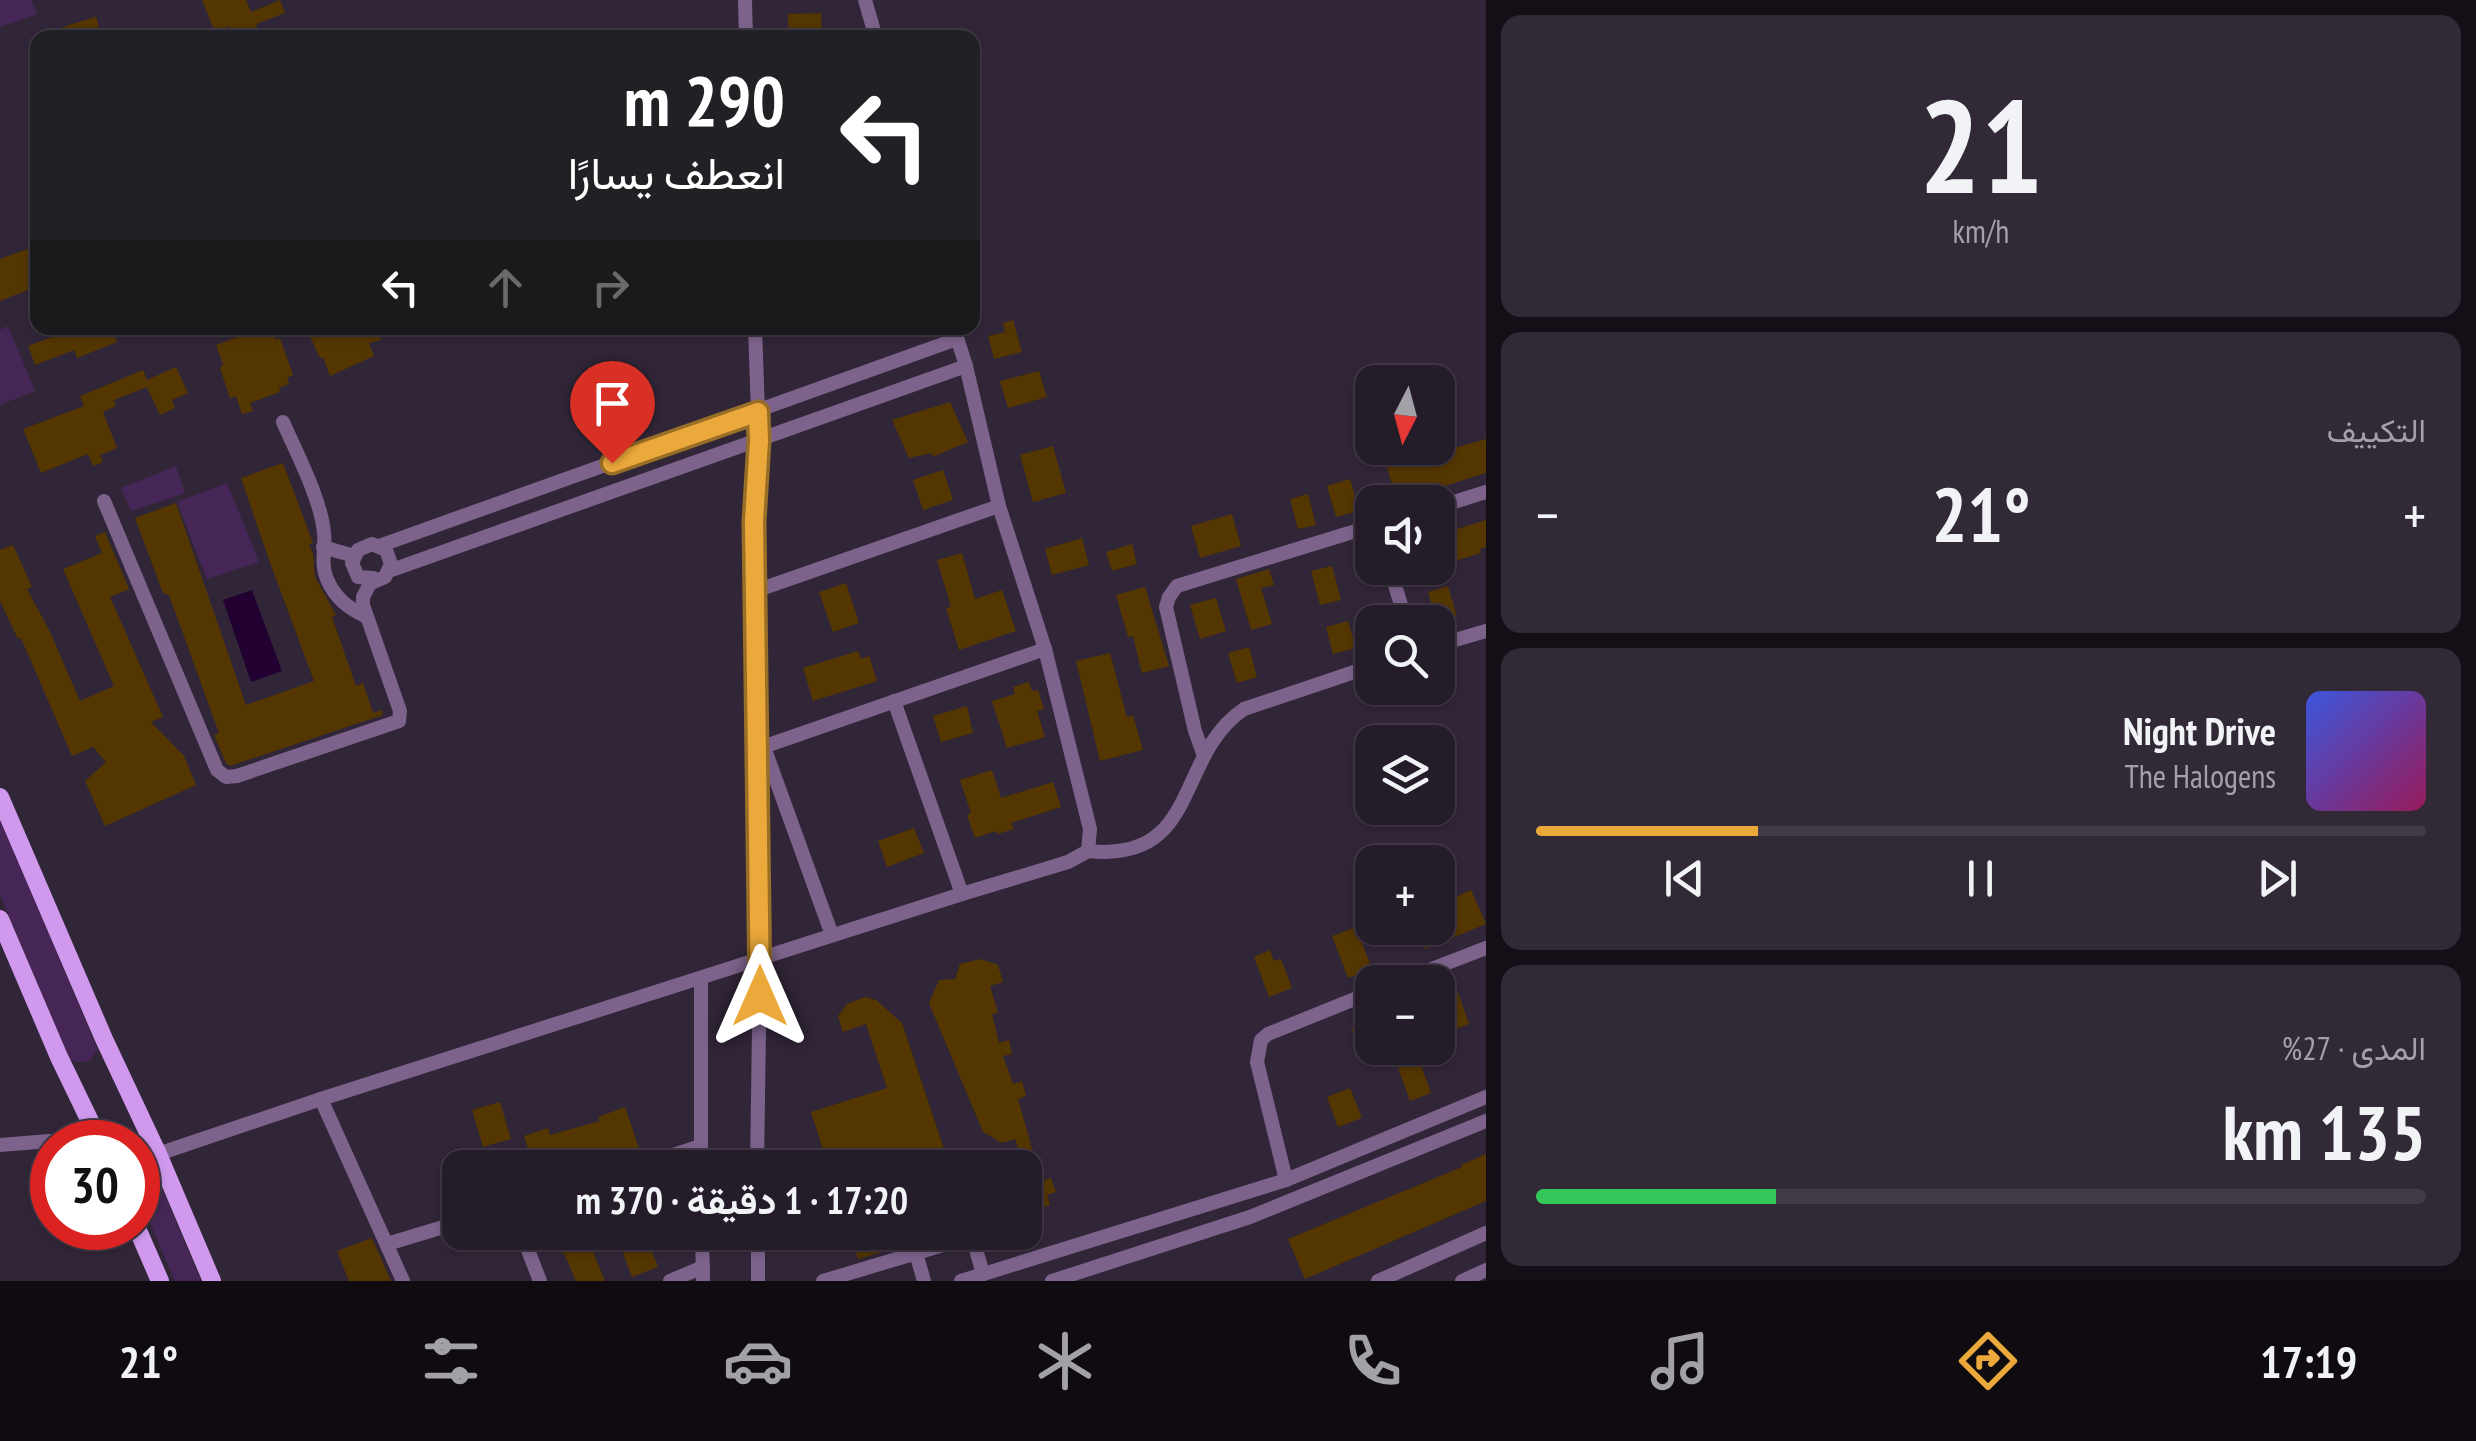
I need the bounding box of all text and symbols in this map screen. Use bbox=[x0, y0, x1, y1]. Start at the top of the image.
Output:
text: 290 m bbox=[624, 55, 785, 145]
text: 21 bbox=[1919, 61, 2043, 229]
icon: left bbox=[820, 70, 950, 200]
text: انعطف يسارًا bbox=[568, 143, 785, 201]
text: km/h bbox=[1953, 210, 2009, 252]
icon: left bbox=[373, 260, 428, 315]
icon: ahead bbox=[478, 260, 533, 315]
icon: right bbox=[583, 260, 638, 315]
pin bbox=[570, 361, 655, 464]
north arrow bbox=[1355, 365, 1455, 465]
map controls bbox=[1355, 365, 1455, 1065]
icon: arrive bbox=[585, 376, 640, 431]
text: التكييف bbox=[2327, 409, 2426, 451]
text: 21° bbox=[1931, 466, 2031, 563]
text: − bbox=[1536, 479, 1559, 550]
text: + bbox=[2403, 479, 2426, 550]
button: sound bbox=[1355, 485, 1455, 585]
button: search bbox=[1355, 605, 1455, 705]
text: Night Drive bbox=[2123, 706, 2276, 755]
button: layers bbox=[1355, 725, 1455, 825]
text: The Halogens bbox=[2124, 755, 2276, 797]
button: + bbox=[1355, 845, 1455, 945]
icon: previous bbox=[1657, 851, 1712, 906]
icon: pause bbox=[1953, 851, 2008, 906]
icon: next bbox=[2250, 851, 2305, 906]
position arrow bbox=[708, 944, 812, 1048]
button: − bbox=[1355, 965, 1455, 1065]
text: المدى · 27% bbox=[2282, 1027, 2426, 1069]
text: 135 km bbox=[2222, 1084, 2426, 1181]
speed limit sign: 30 bbox=[30, 1120, 160, 1250]
text: 17:20 · 1 دقيقة · 370 m bbox=[576, 1175, 908, 1224]
icon: filters bbox=[416, 1326, 486, 1396]
icon: car bbox=[723, 1326, 793, 1396]
icon: climate bbox=[1030, 1326, 1100, 1396]
icon: phone bbox=[1338, 1326, 1408, 1396]
icon: music bbox=[1645, 1326, 1715, 1396]
icon: directions bbox=[1953, 1326, 2023, 1396]
text: 21° bbox=[119, 1332, 178, 1390]
text: 17:19 bbox=[2260, 1332, 2357, 1390]

